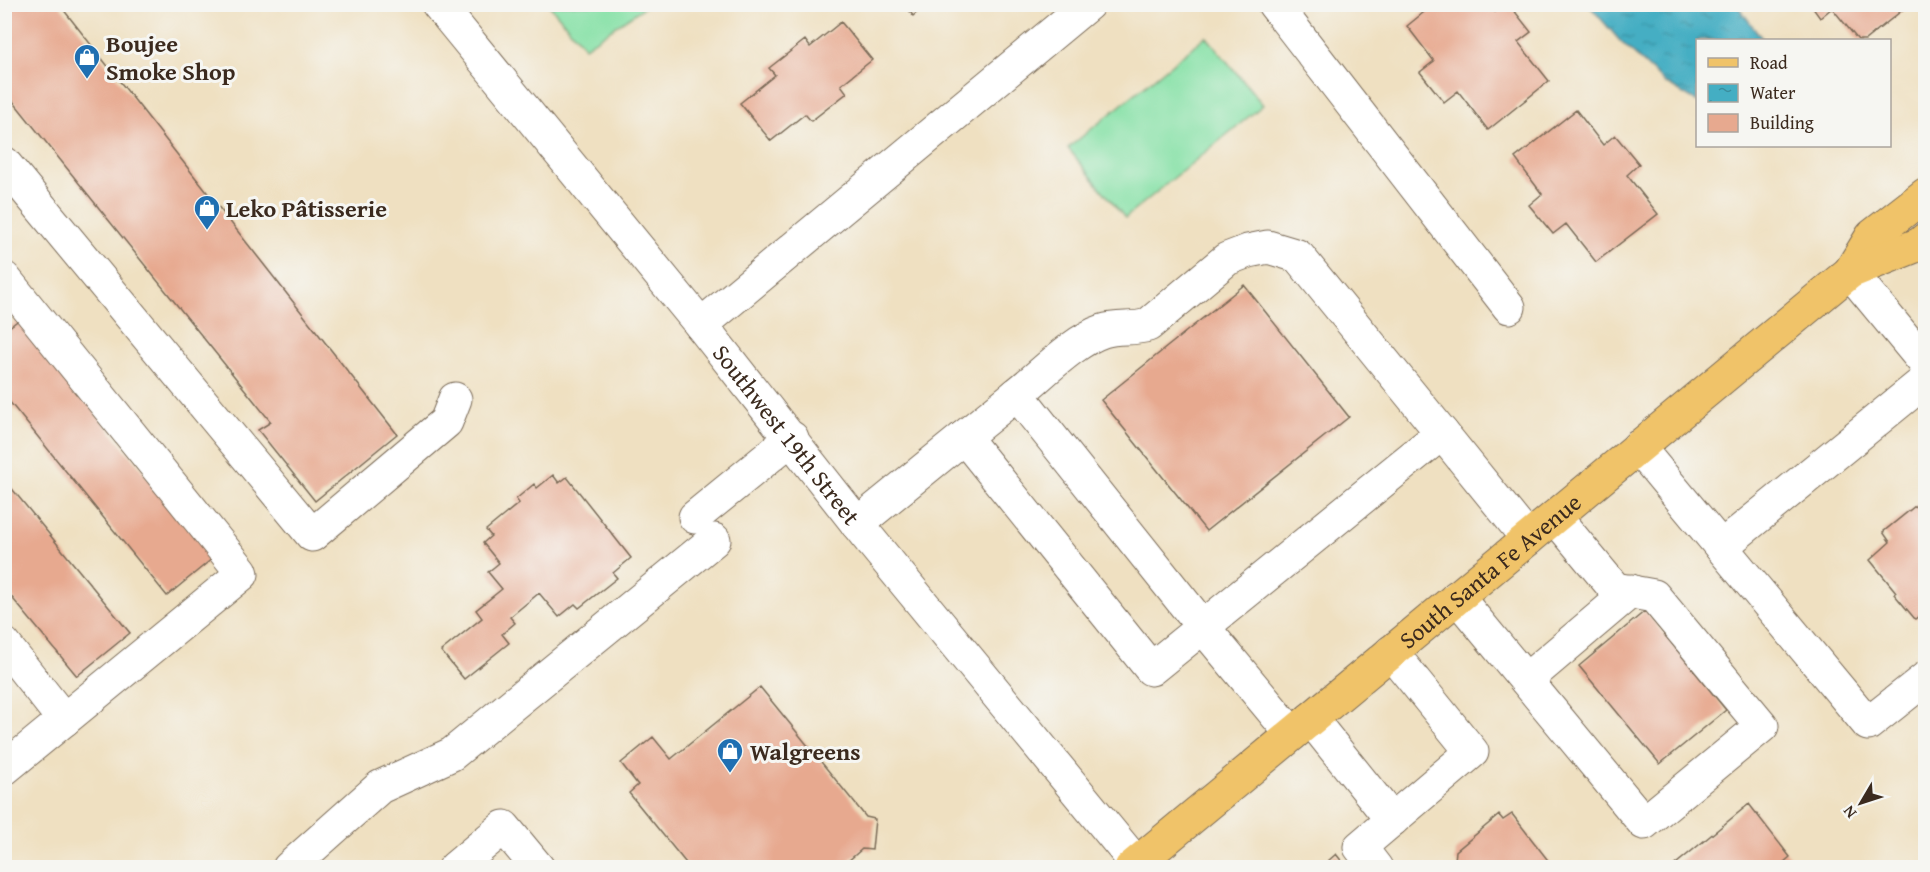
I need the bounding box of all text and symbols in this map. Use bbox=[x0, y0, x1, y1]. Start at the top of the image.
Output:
place label: Boujee Smoke Shop bbox=[106, 26, 235, 89]
legend bbox=[1696, 39, 1891, 147]
shop icon: Boujee Smoke Shop bbox=[72, 42, 102, 80]
text: Road bbox=[1750, 49, 1788, 76]
text: Water bbox=[1750, 79, 1796, 106]
text: Building bbox=[1750, 109, 1814, 136]
place label: Leko Pâtisserie bbox=[226, 191, 387, 226]
shop icon: Leko Pâtisserie bbox=[192, 193, 222, 231]
street label: Southwest 19th Street bbox=[705, 337, 869, 532]
street label: South Santa Fe Avenue bbox=[1391, 485, 1588, 657]
place label: Walgreens bbox=[750, 734, 861, 769]
shop icon: Walgreens bbox=[715, 736, 745, 774]
north arrow bbox=[1831, 773, 1891, 833]
text: N bbox=[1836, 800, 1862, 824]

